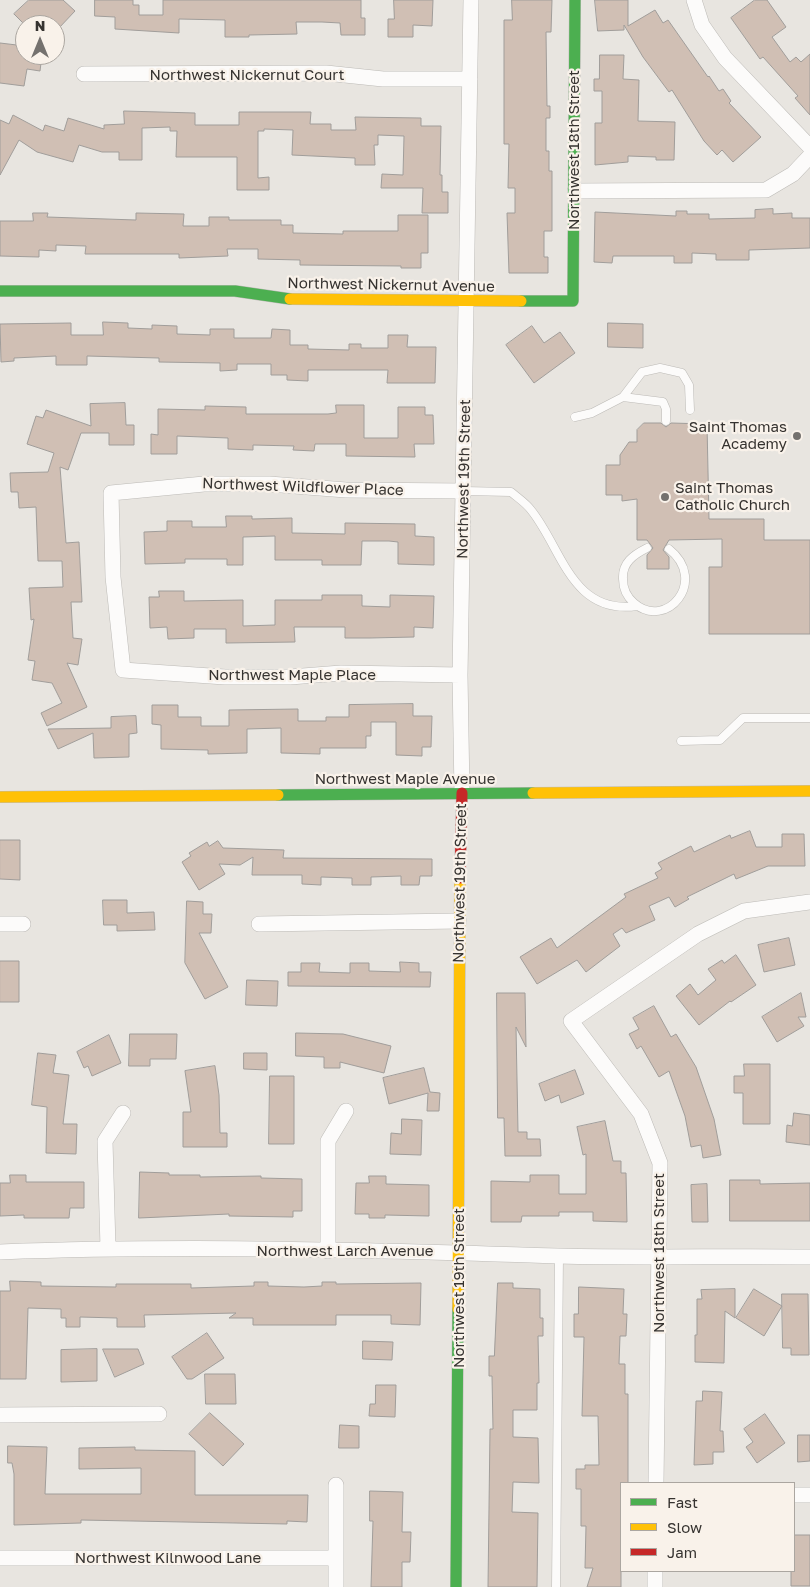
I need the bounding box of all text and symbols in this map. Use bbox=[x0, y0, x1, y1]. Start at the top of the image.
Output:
north arrow bbox=[15, 15, 65, 65]
text: N bbox=[35, 17, 45, 34]
street label: Northwest Nickernut Court bbox=[150, 66, 344, 84]
street label: Northwest 18th Street bbox=[565, 70, 583, 230]
street label: Northwest Nickernut Avenue bbox=[287, 274, 495, 296]
street label: Northwest 19th Street bbox=[454, 399, 474, 559]
place label: Saint Thomas Academy bbox=[689, 418, 787, 453]
marker: Saint Thomas Academy bbox=[791, 430, 803, 442]
street label: Northwest Wildflower Place bbox=[202, 474, 404, 500]
place label: Saint Thomas Catholic Church bbox=[675, 479, 790, 514]
marker: Saint Thomas Catholic Church bbox=[659, 491, 671, 503]
street label: Northwest Maple Place bbox=[208, 666, 376, 684]
street label: Northwest Maple Avenue bbox=[315, 770, 495, 788]
street label: Northwest 19th Street bbox=[450, 803, 470, 963]
street label: Northwest 18th Street bbox=[650, 1173, 668, 1333]
street label: Northwest 19th Street bbox=[450, 1208, 468, 1368]
street label: Northwest Larch Avenue bbox=[257, 1242, 433, 1260]
legend bbox=[620, 1482, 795, 1572]
text: Fast bbox=[667, 1493, 698, 1511]
text: Slow bbox=[667, 1518, 702, 1536]
text: Jam bbox=[667, 1543, 697, 1561]
street label: Northwest Kilnwood Lane bbox=[75, 1549, 261, 1567]

